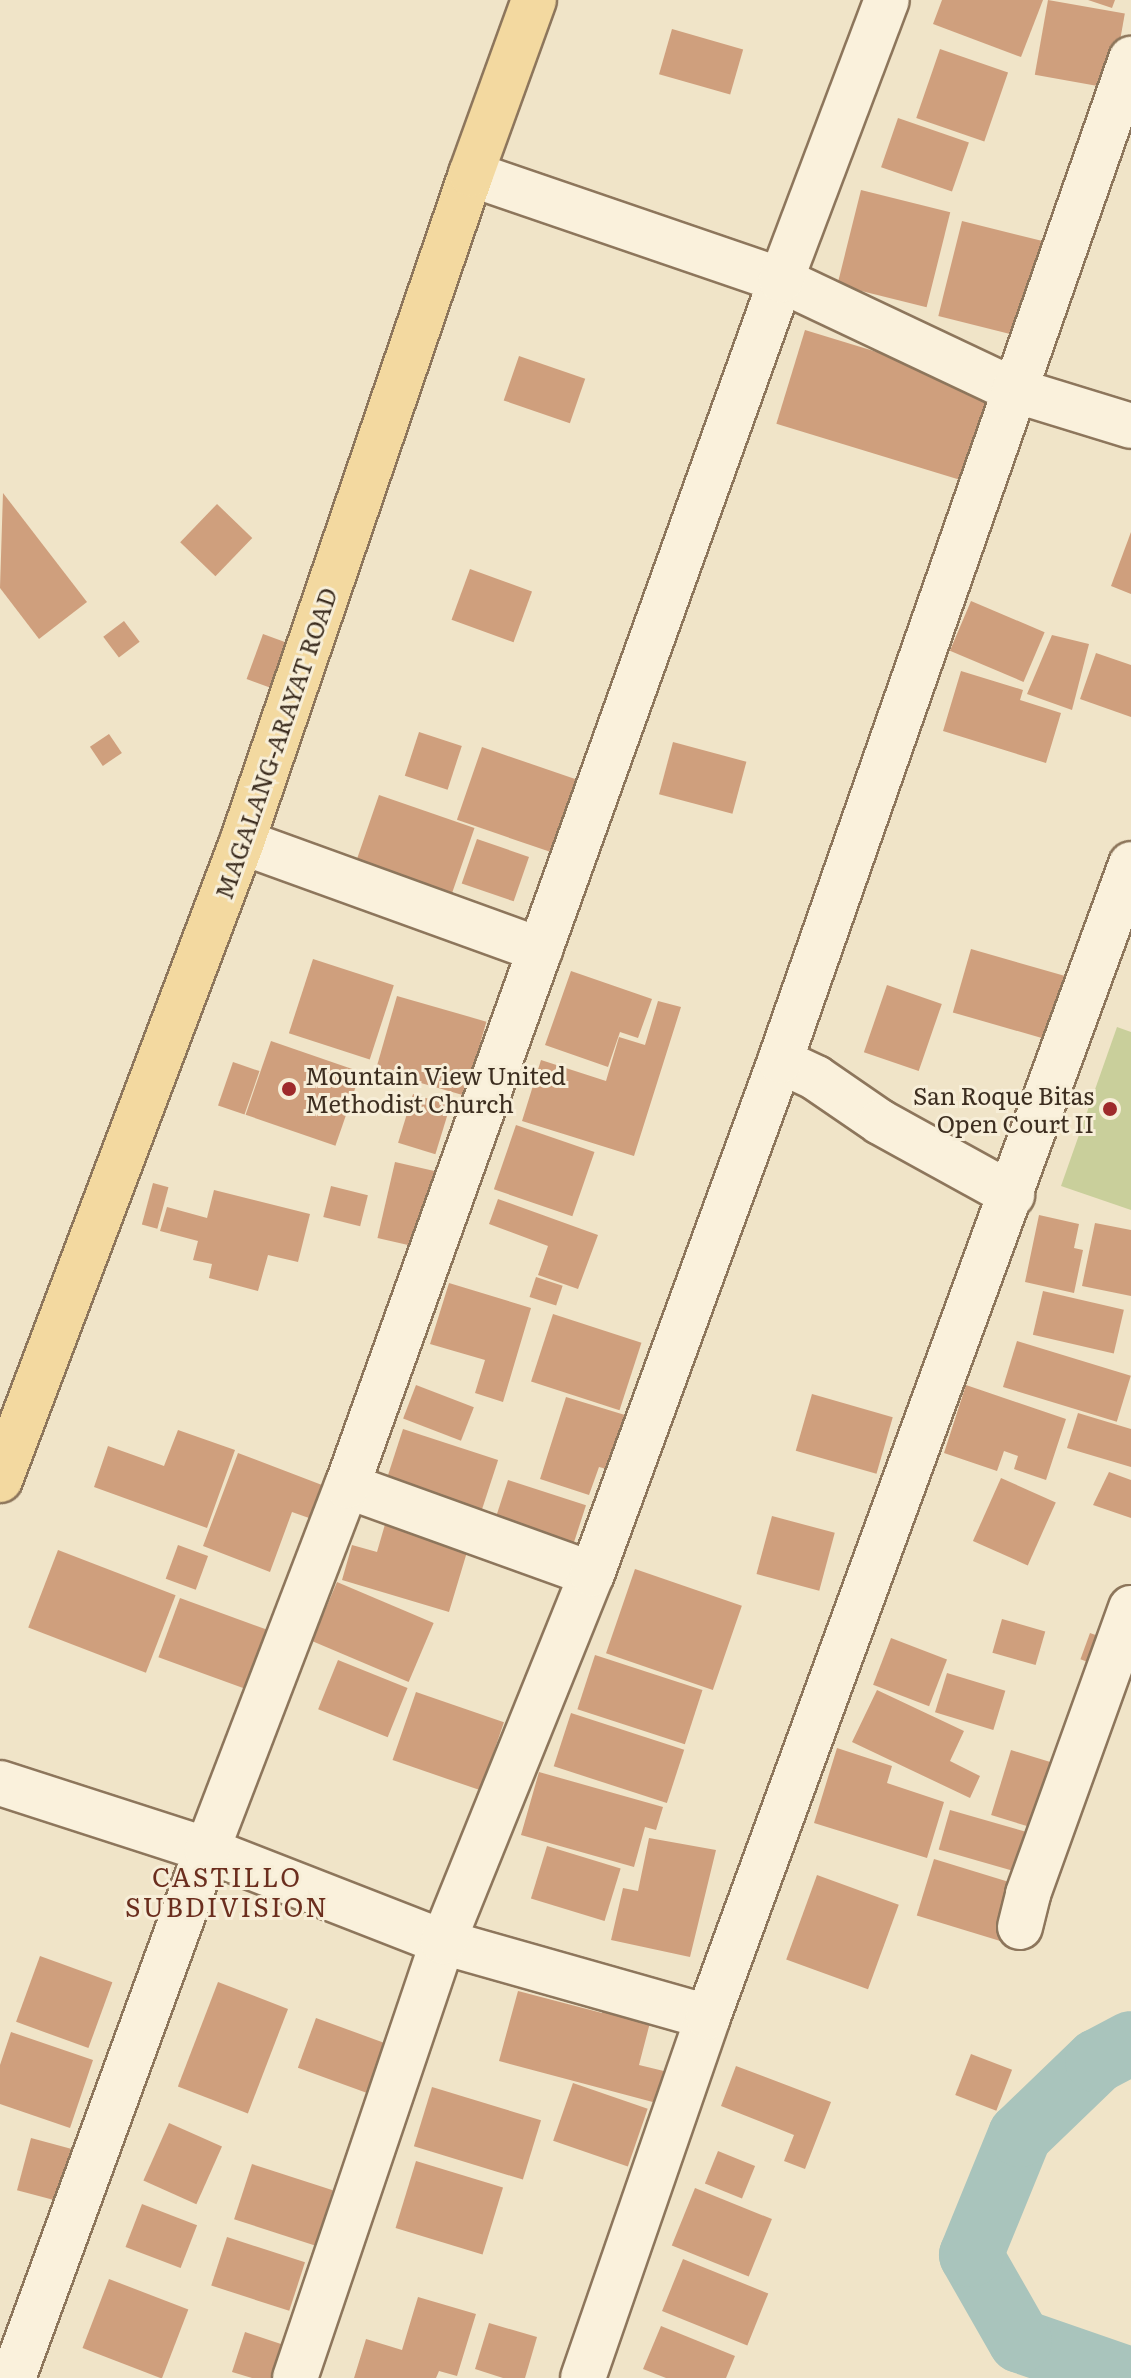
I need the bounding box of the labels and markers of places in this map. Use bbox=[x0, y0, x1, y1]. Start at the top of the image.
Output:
place label: Mountain View United Methodist Church bbox=[305, 1061, 566, 1117]
marker: Mountain View United Methodist Church bbox=[280, 1080, 298, 1098]
place label: San Roque Bitas Open Court II bbox=[913, 1081, 1094, 1137]
marker: San Roque Bitas Open Court II bbox=[1101, 1100, 1119, 1118]

